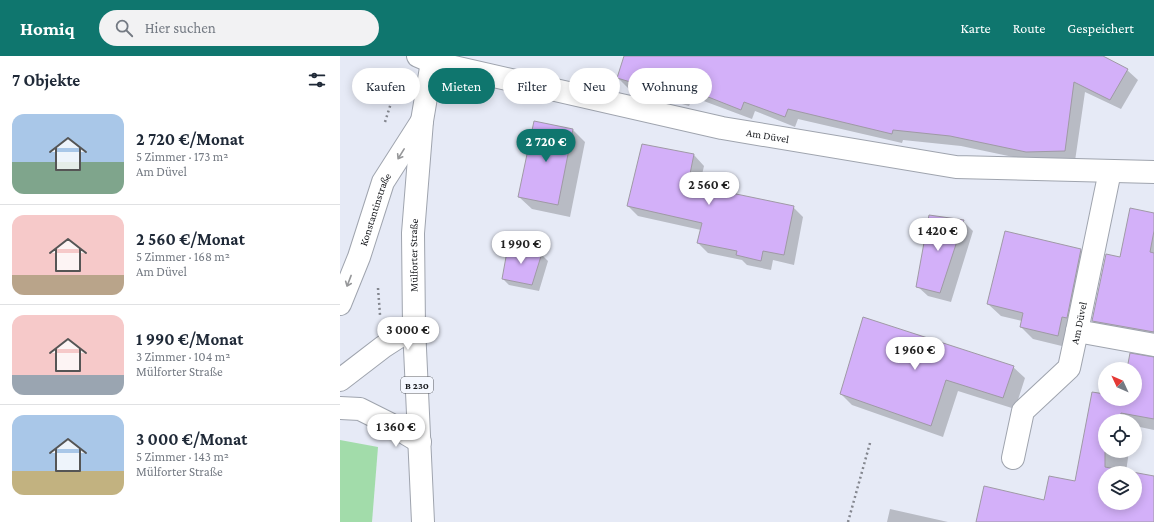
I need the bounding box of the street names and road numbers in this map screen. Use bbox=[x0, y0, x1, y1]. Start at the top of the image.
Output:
street label: Am Düvel bbox=[745, 126, 790, 145]
street label: Konstantinstraße bbox=[357, 170, 393, 247]
street label: Mülforter Straße bbox=[407, 218, 420, 292]
street label: Am Düvel bbox=[1068, 301, 1089, 345]
road number: B 230 bbox=[401, 377, 433, 393]

